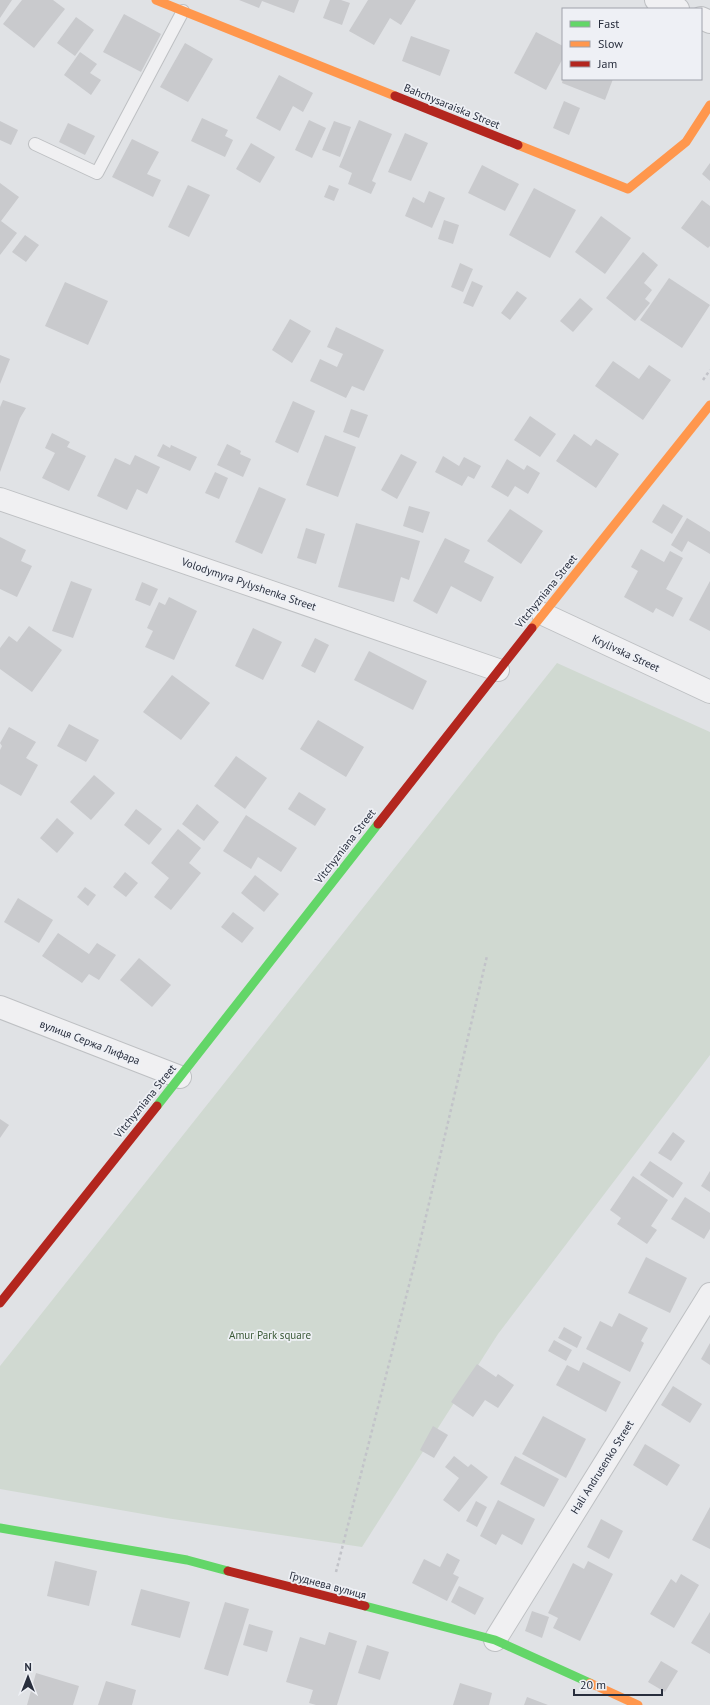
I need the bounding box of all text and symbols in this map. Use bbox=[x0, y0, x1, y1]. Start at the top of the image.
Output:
legend bbox=[562, 8, 702, 80]
text: Fast bbox=[598, 16, 619, 31]
text: Slow bbox=[598, 36, 623, 51]
text: Jam bbox=[597, 56, 617, 71]
street label: Bahchysaraiska Street bbox=[402, 80, 502, 132]
street label: Vitchyzniana Street bbox=[511, 551, 580, 631]
street label: Volodymyra Pylyshenka Street bbox=[179, 554, 318, 614]
street label: Krylivska Street bbox=[590, 631, 662, 675]
street label: Vitchyzniana Street bbox=[311, 806, 379, 887]
street label: вулиця Сержа Лифара bbox=[38, 1016, 142, 1068]
street label: Vitchyzniana Street bbox=[110, 1061, 179, 1141]
park label: Amur Park square bbox=[229, 1328, 311, 1342]
street label: Hali Andrusenko Street bbox=[567, 1417, 637, 1516]
street label: Груднева вулиця bbox=[288, 1568, 368, 1602]
north arrow bbox=[8, 1657, 48, 1697]
text: N bbox=[24, 1660, 32, 1674]
scale bar bbox=[574, 1671, 662, 1697]
text: 20 m bbox=[580, 1677, 606, 1692]

